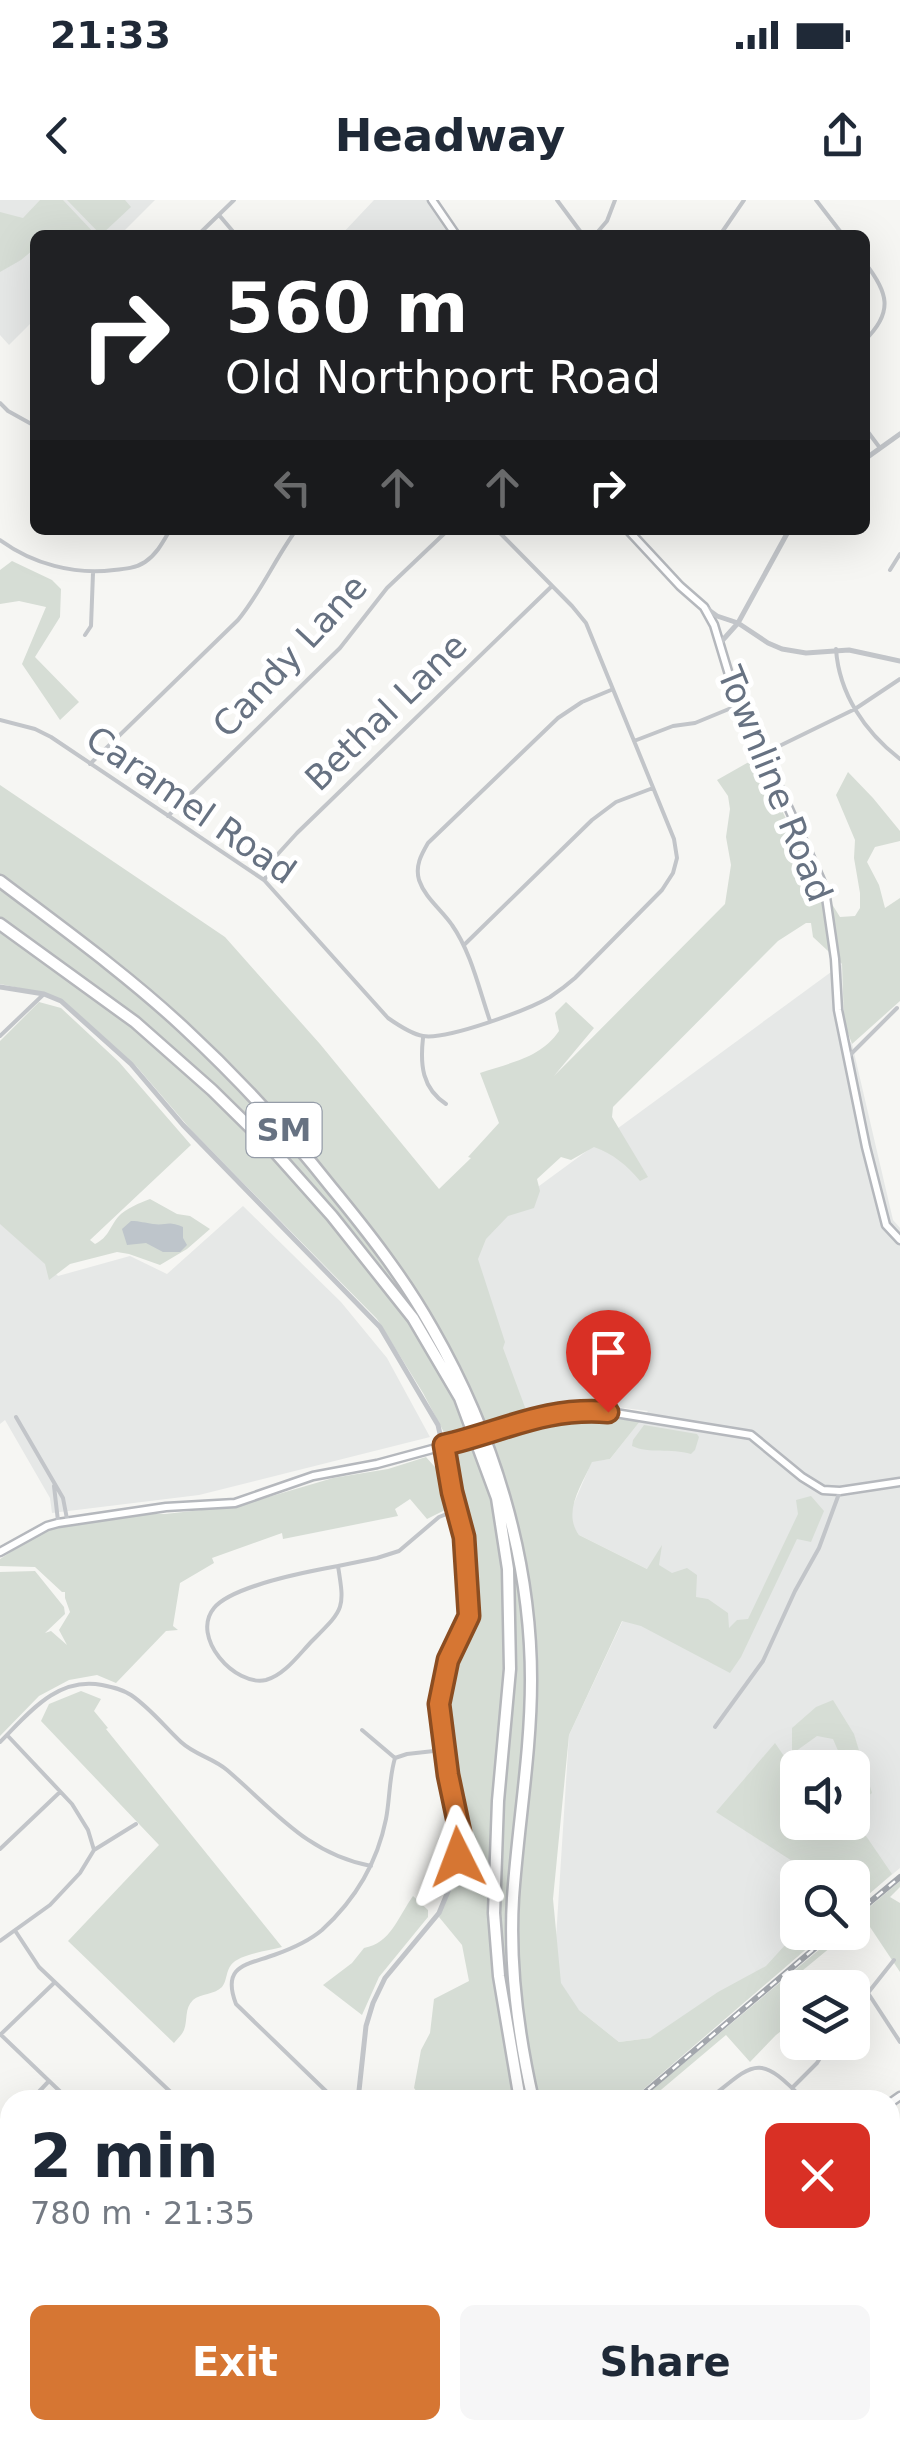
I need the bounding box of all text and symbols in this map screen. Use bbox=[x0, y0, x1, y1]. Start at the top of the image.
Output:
text: 21:33 bbox=[50, 13, 171, 57]
icon: back bbox=[30, 108, 85, 163]
icon: share bbox=[815, 108, 870, 163]
text: Headway bbox=[335, 109, 565, 162]
text: 560 m bbox=[225, 267, 468, 349]
icon: right bbox=[60, 270, 190, 400]
text: Old Northport Road bbox=[225, 351, 661, 404]
icon: left bbox=[265, 460, 320, 515]
icon: ahead bbox=[370, 460, 425, 515]
icon: ahead bbox=[475, 460, 530, 515]
icon: right bbox=[580, 460, 635, 515]
street label: Candy Lane bbox=[205, 567, 375, 745]
street label: Bethal Lane bbox=[297, 625, 475, 799]
street label: Townline Road bbox=[709, 660, 840, 907]
street label: Caramel Road bbox=[79, 718, 303, 892]
road number: SM bbox=[246, 1103, 322, 1157]
pin bbox=[566, 1310, 651, 1413]
icon: arrive bbox=[581, 1325, 636, 1380]
map controls bbox=[780, 1750, 870, 2060]
button: sound bbox=[780, 1750, 870, 1840]
position arrow bbox=[406, 1805, 510, 1909]
button: search bbox=[780, 1860, 870, 1950]
button: layers bbox=[780, 1970, 870, 2060]
text: 2 min bbox=[30, 2121, 218, 2191]
button: close bbox=[765, 2123, 870, 2228]
text: 780 m · 21:35 bbox=[30, 2194, 255, 2232]
button: Exit bbox=[30, 2305, 440, 2420]
button: Share bbox=[460, 2305, 870, 2420]

